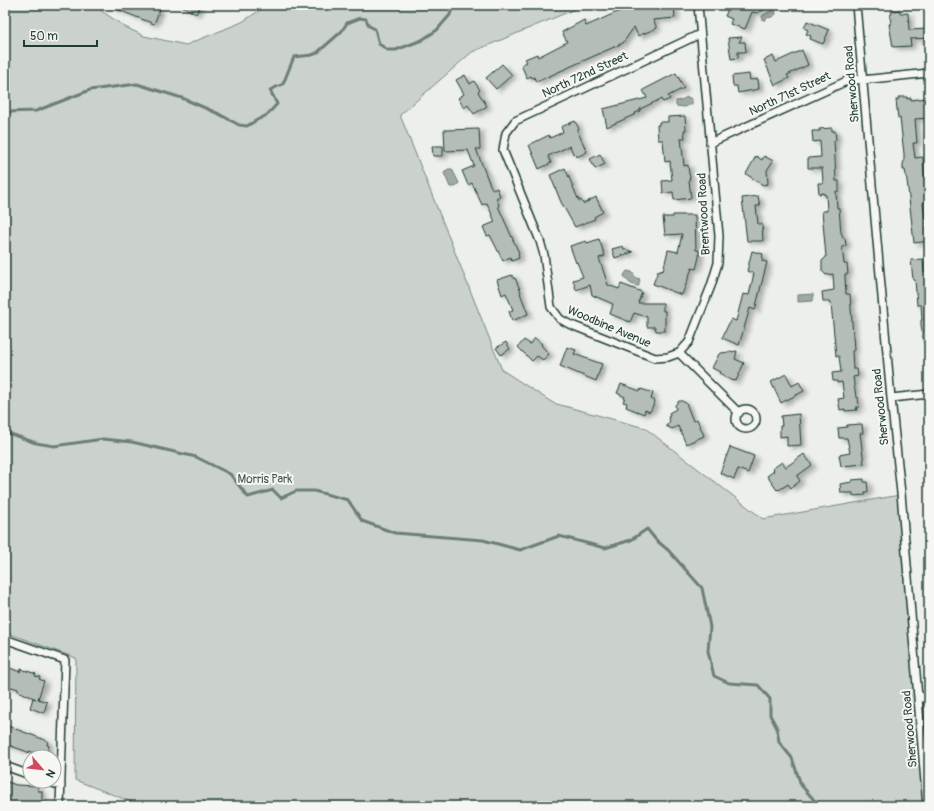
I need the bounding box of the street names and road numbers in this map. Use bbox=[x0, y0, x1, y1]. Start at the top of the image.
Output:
street label: Sherwood Road bbox=[841, 45, 863, 123]
street label: North 72nd Street bbox=[540, 49, 630, 101]
street label: North 71st Street bbox=[747, 68, 833, 119]
street label: Brentwood Road bbox=[694, 172, 714, 256]
street label: Woodbine Avenue bbox=[565, 303, 653, 351]
street label: Sherwood Road bbox=[869, 368, 892, 446]
street label: Sherwood Road bbox=[899, 690, 921, 768]

